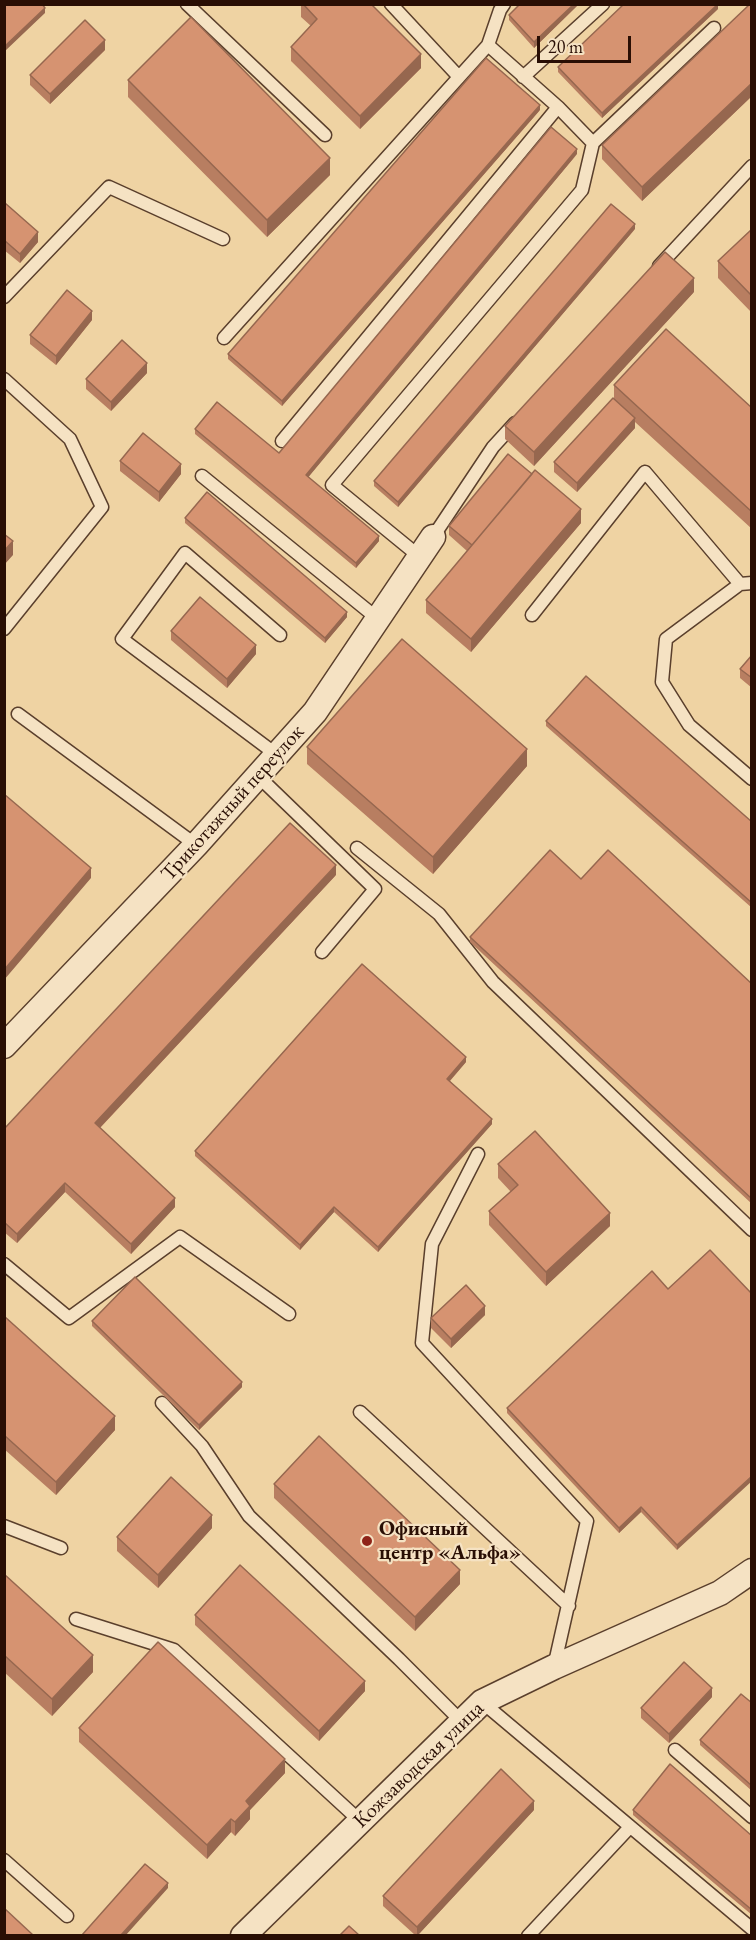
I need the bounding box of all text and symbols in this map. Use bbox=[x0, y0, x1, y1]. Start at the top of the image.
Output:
scale bar bbox=[540, 24, 634, 62]
text: 20 m bbox=[548, 35, 583, 58]
street label: Трикотажный переулок bbox=[156, 720, 310, 886]
place label: Офисный центр «Альфа» bbox=[379, 1516, 521, 1566]
marker: Офисный центр «Альфа» bbox=[360, 1534, 374, 1548]
street label: Кожзаводская улица bbox=[349, 1696, 489, 1834]

